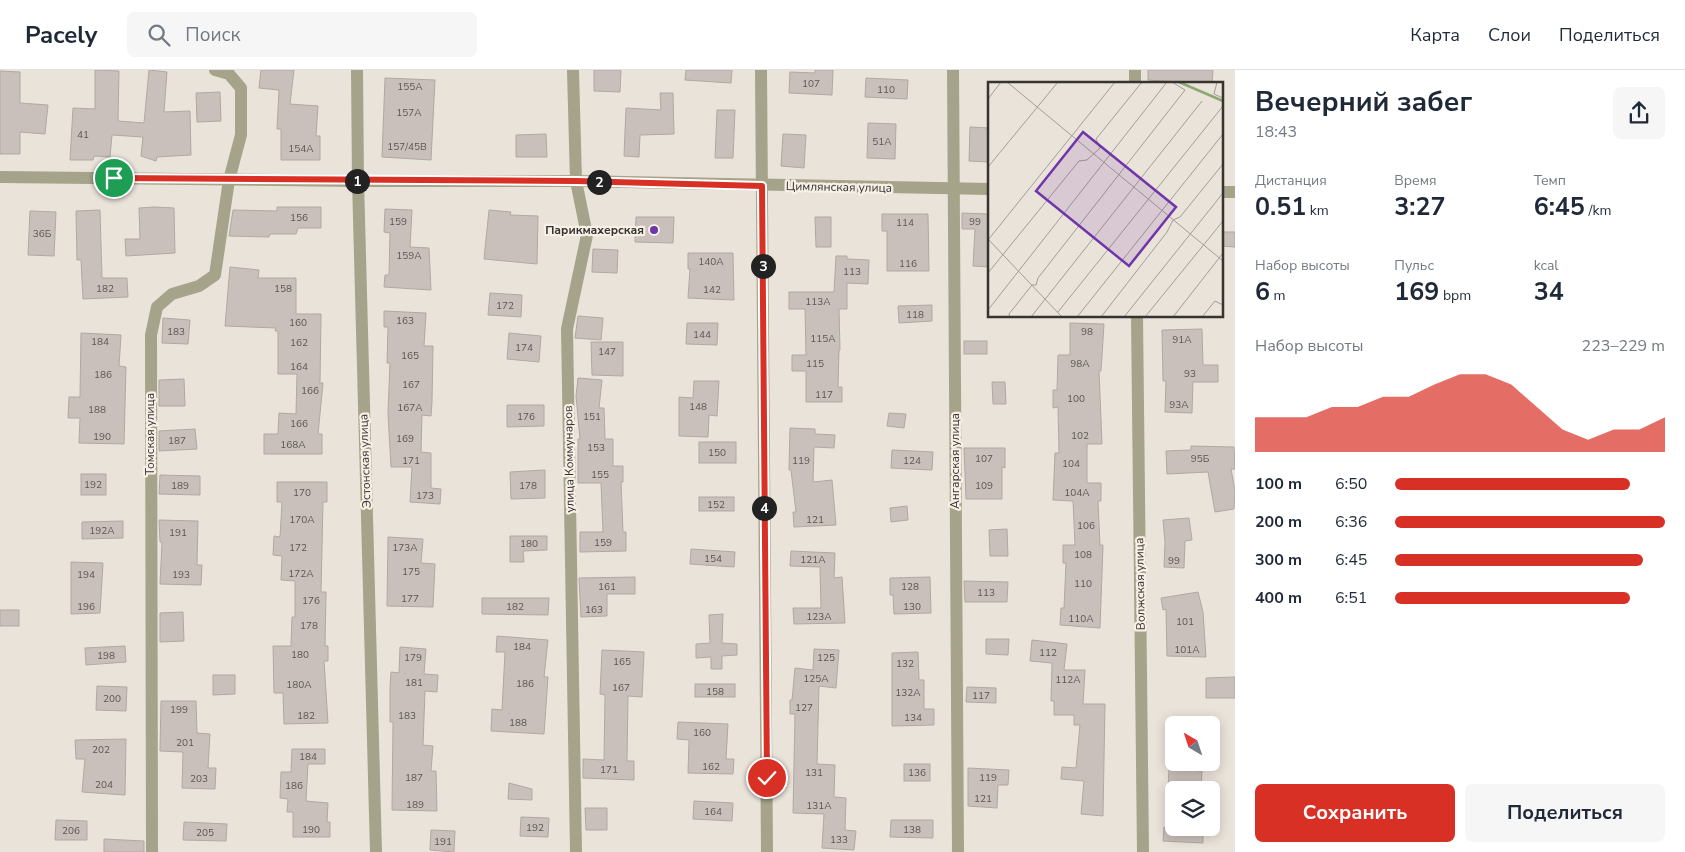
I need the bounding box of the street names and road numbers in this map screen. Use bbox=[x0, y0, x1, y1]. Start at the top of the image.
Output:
street label: Цимлянская улица bbox=[786, 178, 892, 196]
street label: Томская улица bbox=[142, 393, 158, 475]
street label: улица Коммунаров bbox=[560, 405, 578, 513]
street label: Ангарская улица bbox=[947, 413, 963, 509]
street label: Эстонская улица bbox=[355, 414, 375, 508]
street label: Волжская улица bbox=[1131, 538, 1149, 630]

